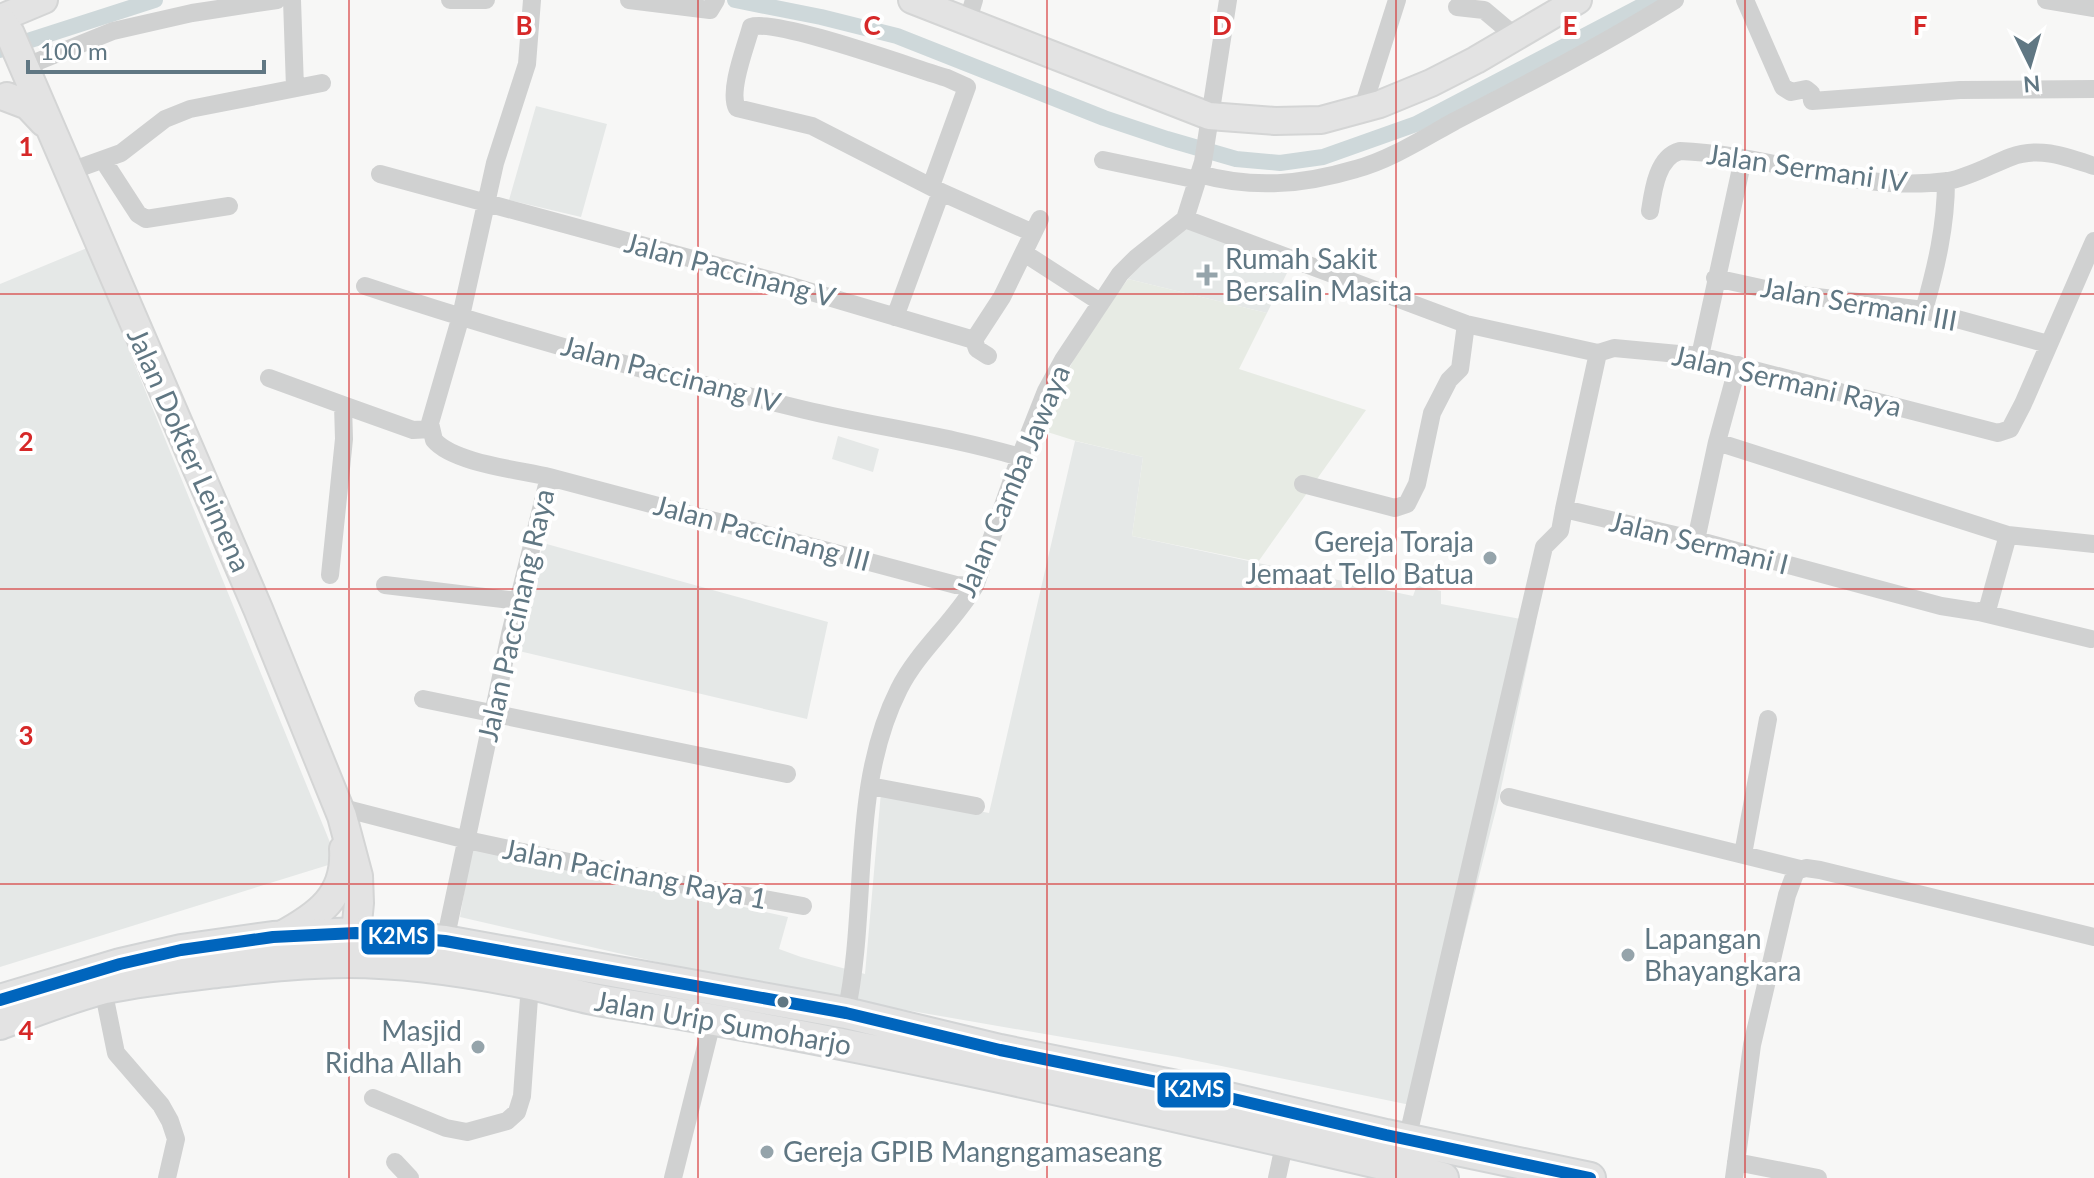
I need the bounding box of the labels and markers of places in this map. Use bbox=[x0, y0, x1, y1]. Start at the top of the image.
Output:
place label: Rumah Sakit Bersalin Masita bbox=[1225, 241, 1412, 307]
marker: Rumah Sakit Bersalin Masita bbox=[1196, 264, 1218, 286]
place label: Gereja Toraja Jemaat Tello Batua bbox=[1246, 524, 1474, 590]
marker: Gereja Toraja Jemaat Tello Batua bbox=[1481, 549, 1499, 567]
place label: Lapangan Bhayangkara bbox=[1644, 921, 1801, 987]
marker: Lapangan Bhayangkara bbox=[1619, 946, 1637, 964]
unlabelled marker bbox=[775, 994, 791, 1010]
place label: Masjid Ridha Allah bbox=[325, 1013, 462, 1079]
marker: Masjid Ridha Allah bbox=[469, 1038, 487, 1056]
place label: Gereja GPIB Mangngamaseang bbox=[783, 1134, 1162, 1168]
marker: Gereja GPIB Mangngamaseang bbox=[758, 1143, 776, 1161]

